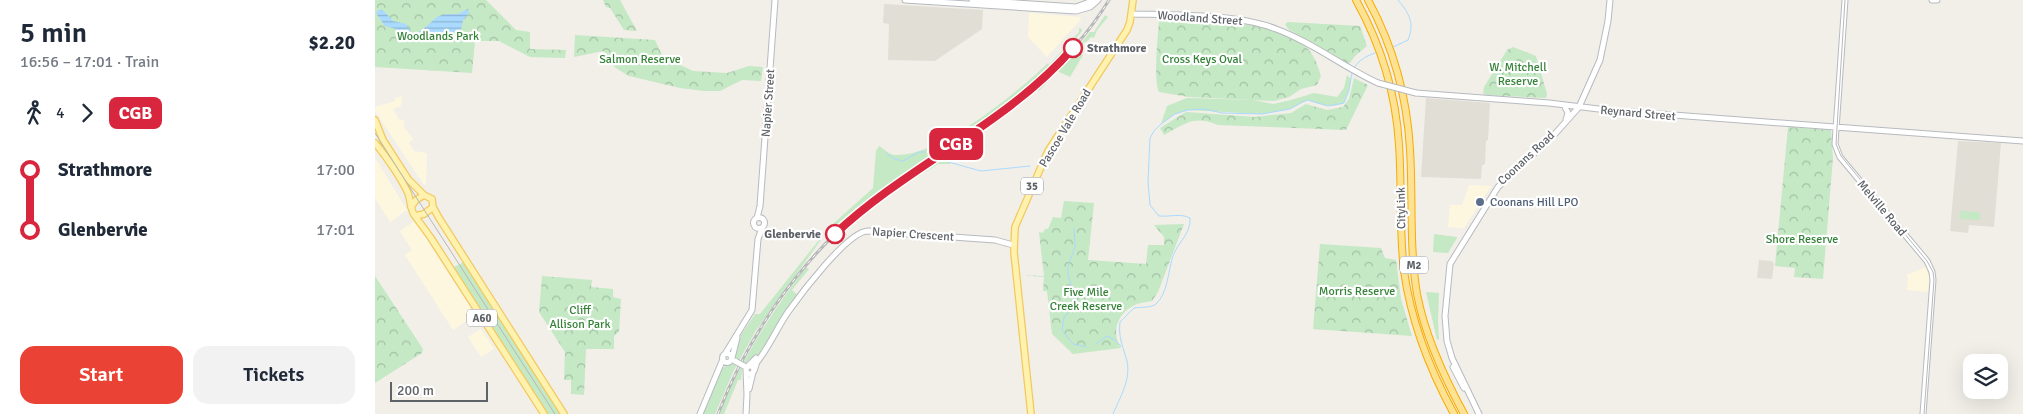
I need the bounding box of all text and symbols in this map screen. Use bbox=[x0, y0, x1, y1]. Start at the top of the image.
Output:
street label: Woodland Street bbox=[1157, 8, 1243, 29]
text: 5 min bbox=[20, 16, 87, 50]
park label: Woodlands Park bbox=[397, 29, 479, 44]
text: $2.20 bbox=[309, 31, 355, 55]
marker: Strathmore bbox=[1063, 38, 1083, 58]
place label: Strathmore bbox=[1087, 41, 1146, 56]
text: 16:56 – 17:01 · Train bbox=[20, 52, 159, 72]
park label: Salmon Reserve bbox=[599, 52, 681, 67]
park label: Cross Keys Oval bbox=[1162, 52, 1243, 67]
park label: W. Mitchell Reserve bbox=[1489, 60, 1547, 89]
street label: Napier Street bbox=[759, 69, 778, 138]
street label: Pascoe Vale Road bbox=[1036, 86, 1095, 170]
icon: walk bbox=[20, 99, 48, 127]
icon: forward bbox=[73, 99, 101, 127]
text: CGB bbox=[119, 102, 152, 124]
text: 4 bbox=[56, 103, 65, 123]
street label: Reynard Street bbox=[1600, 103, 1676, 124]
line badge: CGB bbox=[927, 128, 985, 160]
street label: Coonans Road bbox=[1495, 128, 1558, 189]
text: CGB bbox=[939, 133, 973, 155]
text: Strathmore bbox=[58, 158, 152, 182]
text: 17:00 bbox=[316, 160, 355, 180]
street label: Melville Road bbox=[1854, 177, 1909, 239]
road number: 35 bbox=[1021, 178, 1043, 195]
street label: CityLink bbox=[1394, 187, 1409, 229]
place label: Coonans Hill LPO bbox=[1490, 195, 1579, 210]
marker: Coonans Hill LPO bbox=[1474, 196, 1486, 208]
text: Glenbervie bbox=[58, 218, 148, 242]
text: 17:01 bbox=[316, 220, 355, 240]
marker: Glenbervie bbox=[825, 224, 845, 244]
street label: Napier Crescent bbox=[872, 224, 954, 245]
place label: Glenbervie bbox=[764, 227, 821, 242]
park label: Shore Reserve bbox=[1766, 232, 1838, 247]
road number: M2 bbox=[1400, 256, 1428, 274]
park label: Morris Reserve bbox=[1319, 284, 1395, 299]
park label: Five Mile Creek Reserve bbox=[1050, 285, 1122, 314]
park label: Cliff Allison Park bbox=[549, 303, 611, 332]
road number: A60 bbox=[467, 310, 497, 326]
button: Start bbox=[20, 346, 183, 404]
button: Tickets bbox=[193, 346, 355, 404]
map controls bbox=[1963, 354, 2008, 399]
button: layers bbox=[1963, 354, 2008, 399]
scale bar bbox=[390, 379, 487, 402]
text: 200 m bbox=[397, 382, 434, 399]

